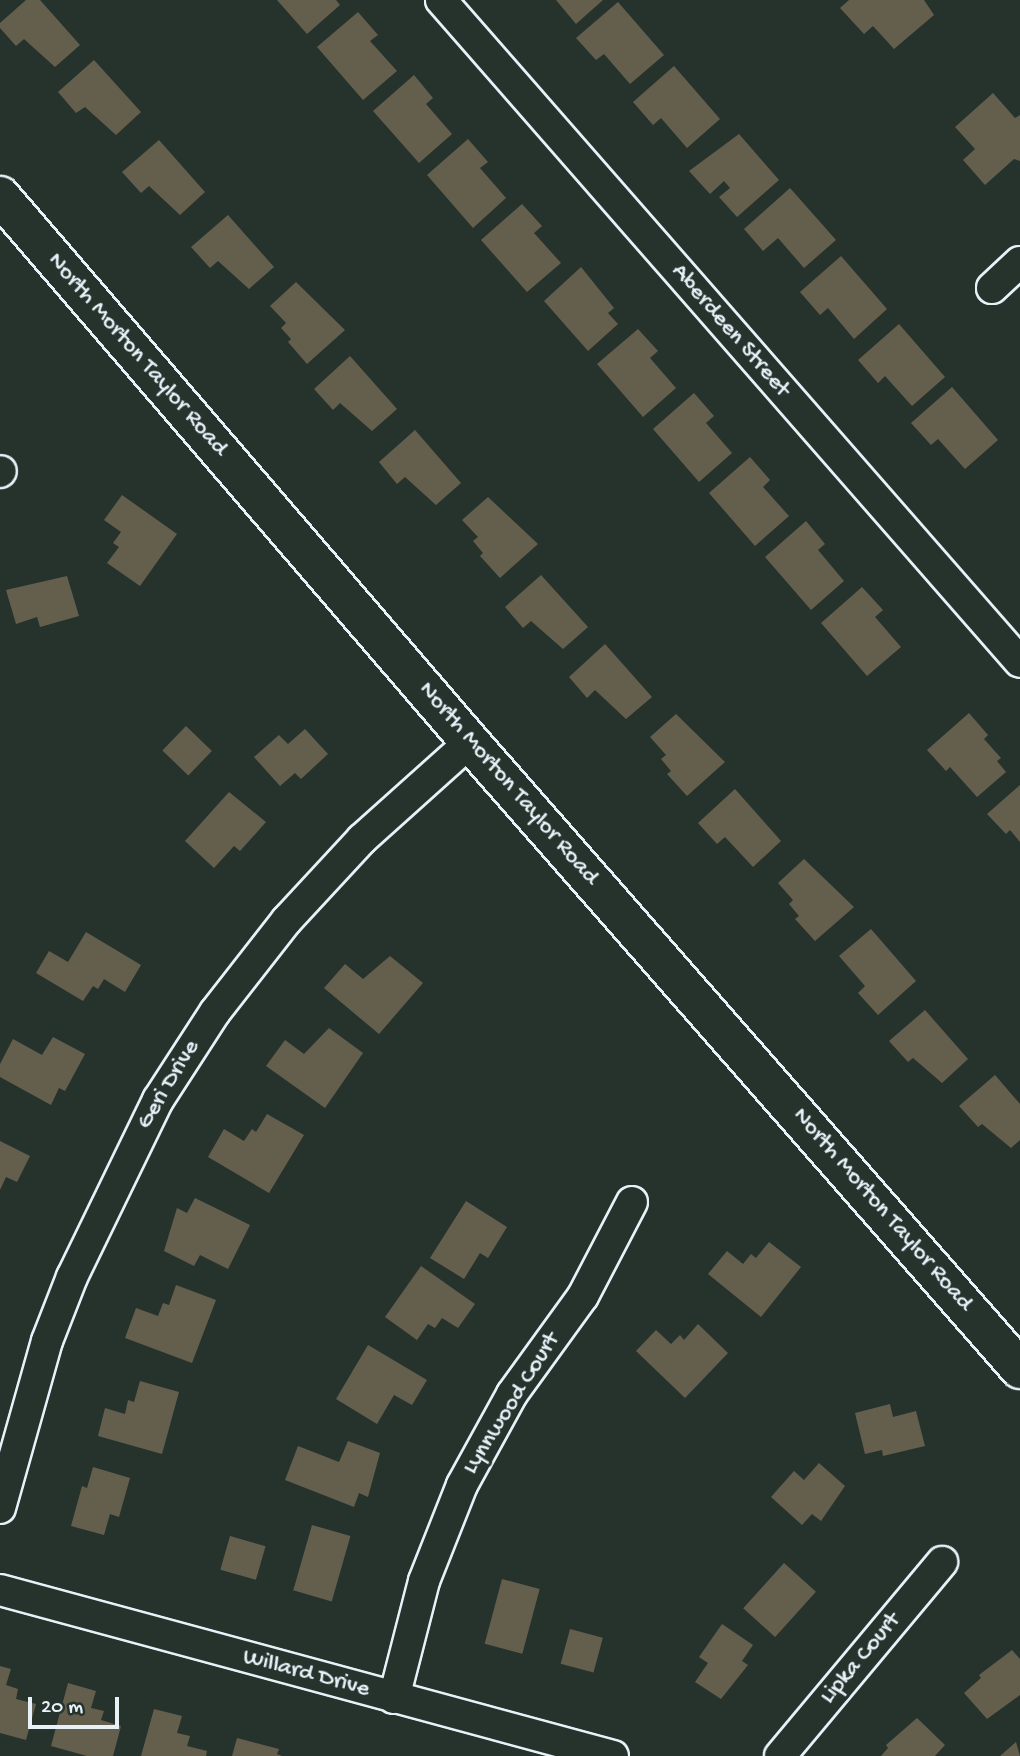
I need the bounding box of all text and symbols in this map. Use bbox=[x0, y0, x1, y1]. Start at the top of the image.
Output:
street label: North Morton Taylor Road bbox=[41, 247, 233, 463]
street label: Aberdeen Street bbox=[664, 258, 796, 404]
street label: North Morton Taylor Road bbox=[412, 676, 604, 892]
street label: Geri Drive bbox=[131, 1035, 207, 1135]
street label: North Morton Taylor Road bbox=[786, 1102, 978, 1318]
street label: Lynnwood Court bbox=[457, 1328, 567, 1480]
street label: Lipka Court bbox=[814, 1607, 908, 1711]
street label: Willard Drive bbox=[239, 1643, 373, 1705]
scale bar bbox=[32, 1682, 122, 1726]
text: 20 m bbox=[41, 1696, 83, 1721]

